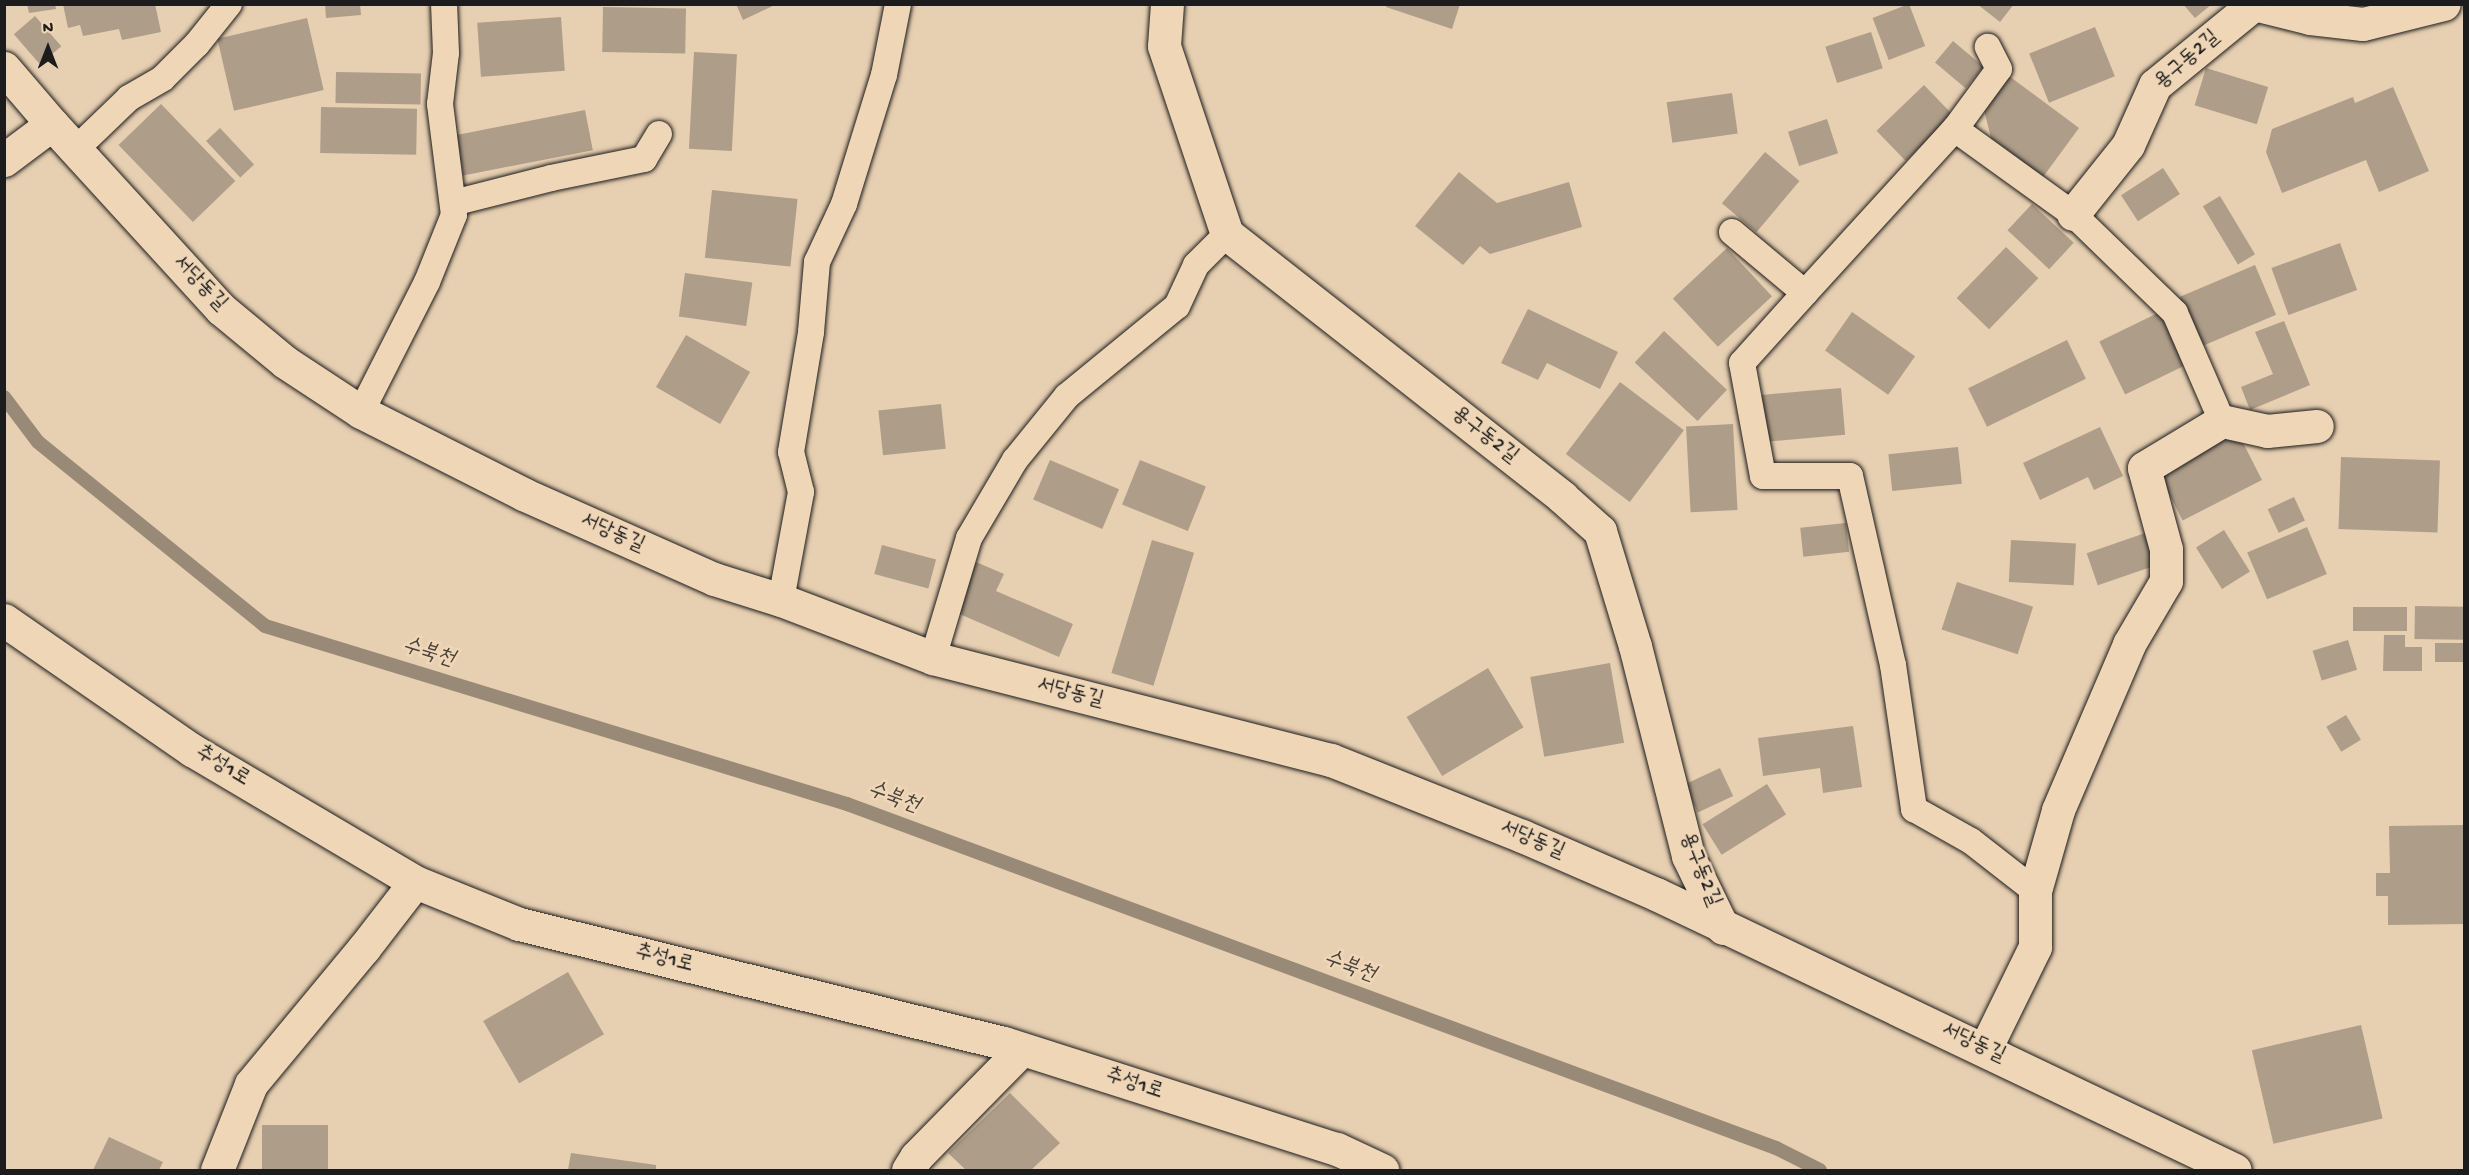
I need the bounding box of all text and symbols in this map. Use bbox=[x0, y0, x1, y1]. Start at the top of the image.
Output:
north arrow bbox=[18, 18, 78, 78]
text: N bbox=[43, 20, 53, 39]
street label: 용구동2길 bbox=[2150, 26, 2226, 96]
street label: 서당동길 bbox=[166, 251, 232, 317]
street label: 용구동2길 bbox=[1446, 402, 1522, 470]
street label: 서당동길 bbox=[576, 509, 648, 559]
water label: 수북천 bbox=[399, 634, 457, 674]
street label: 서당동길 bbox=[1034, 674, 1106, 714]
street label: 추성1로 bbox=[190, 741, 254, 793]
water label: 수북천 bbox=[864, 778, 922, 820]
street label: 서당동길 bbox=[1496, 816, 1568, 866]
street label: 용구동2길 bbox=[1673, 829, 1725, 911]
street label: 추성1로 bbox=[632, 941, 696, 979]
water label: 수북천 bbox=[1320, 947, 1378, 989]
street label: 서당동길 bbox=[1937, 1018, 2009, 1070]
street label: 추성1로 bbox=[1102, 1064, 1166, 1106]

